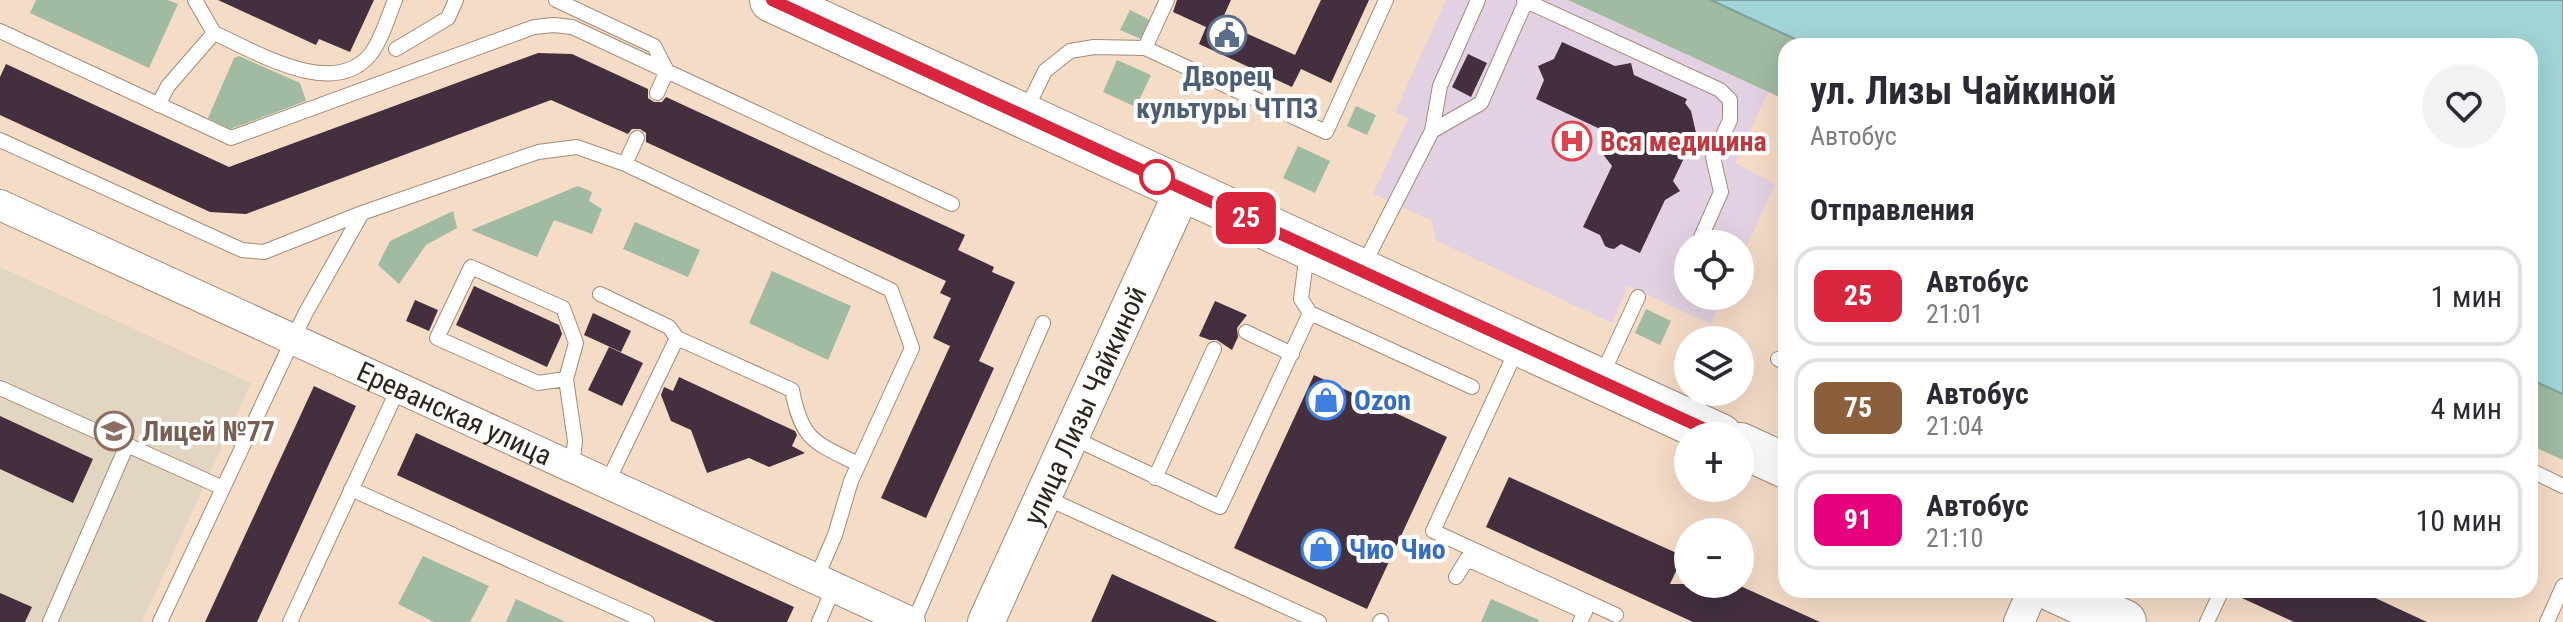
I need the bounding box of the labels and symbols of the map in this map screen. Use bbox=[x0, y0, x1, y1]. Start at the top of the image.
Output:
public building icon: Дворец культуры ЧТПЗ bbox=[1206, 14, 1248, 56]
place label: Дворец культуры ЧТПЗ bbox=[1136, 60, 1318, 125]
hospital icon: Вся медицина bbox=[1551, 120, 1593, 162]
place label: Вся медицина bbox=[1600, 125, 1767, 158]
unlabelled marker bbox=[1140, 160, 1174, 194]
line badge: 25 bbox=[1210, 192, 1282, 244]
street label: улица Лизы Чайкиной bbox=[1016, 281, 1153, 530]
street label: Ереванская улица bbox=[352, 355, 557, 472]
shop icon: Ozon bbox=[1305, 379, 1347, 421]
place label: Ozon bbox=[1354, 384, 1411, 417]
school or university icon: Лицей №77 bbox=[93, 410, 135, 452]
place label: Лицей №77 bbox=[142, 415, 275, 448]
shop icon: Чио Чио bbox=[1300, 528, 1342, 570]
place label: Чио Чио bbox=[1349, 533, 1446, 566]

